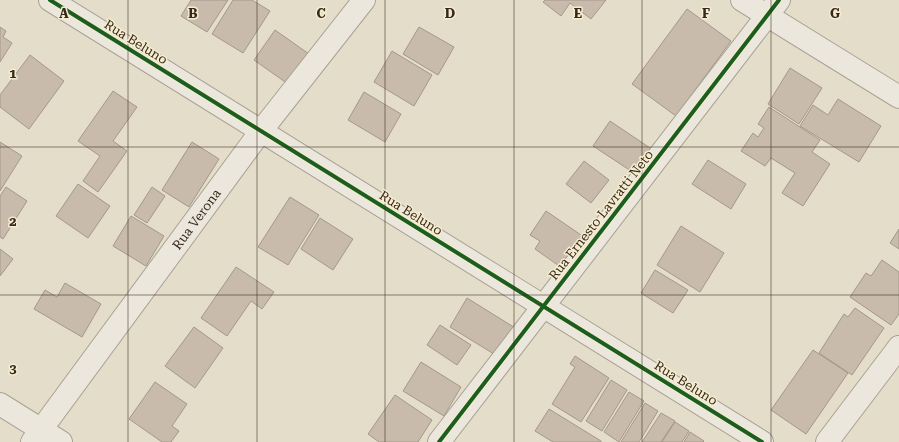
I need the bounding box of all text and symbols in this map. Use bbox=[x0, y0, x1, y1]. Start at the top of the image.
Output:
text: A bbox=[59, 6, 69, 21]
text: B bbox=[188, 6, 198, 21]
text: C bbox=[316, 6, 326, 21]
text: D bbox=[445, 6, 455, 21]
text: E bbox=[574, 6, 582, 21]
text: F bbox=[702, 6, 710, 21]
text: G bbox=[830, 6, 840, 21]
street label: Rua Beluno bbox=[102, 17, 170, 67]
text: 1 bbox=[9, 66, 17, 81]
street label: Rua Ernesto Lavratti Neto bbox=[546, 147, 656, 283]
street label: Rua Verona bbox=[169, 186, 223, 252]
street label: Rua Beluno bbox=[377, 188, 445, 238]
text: 2 bbox=[9, 214, 17, 229]
street label: Rua Beluno bbox=[652, 358, 720, 408]
text: 3 bbox=[9, 361, 17, 376]

